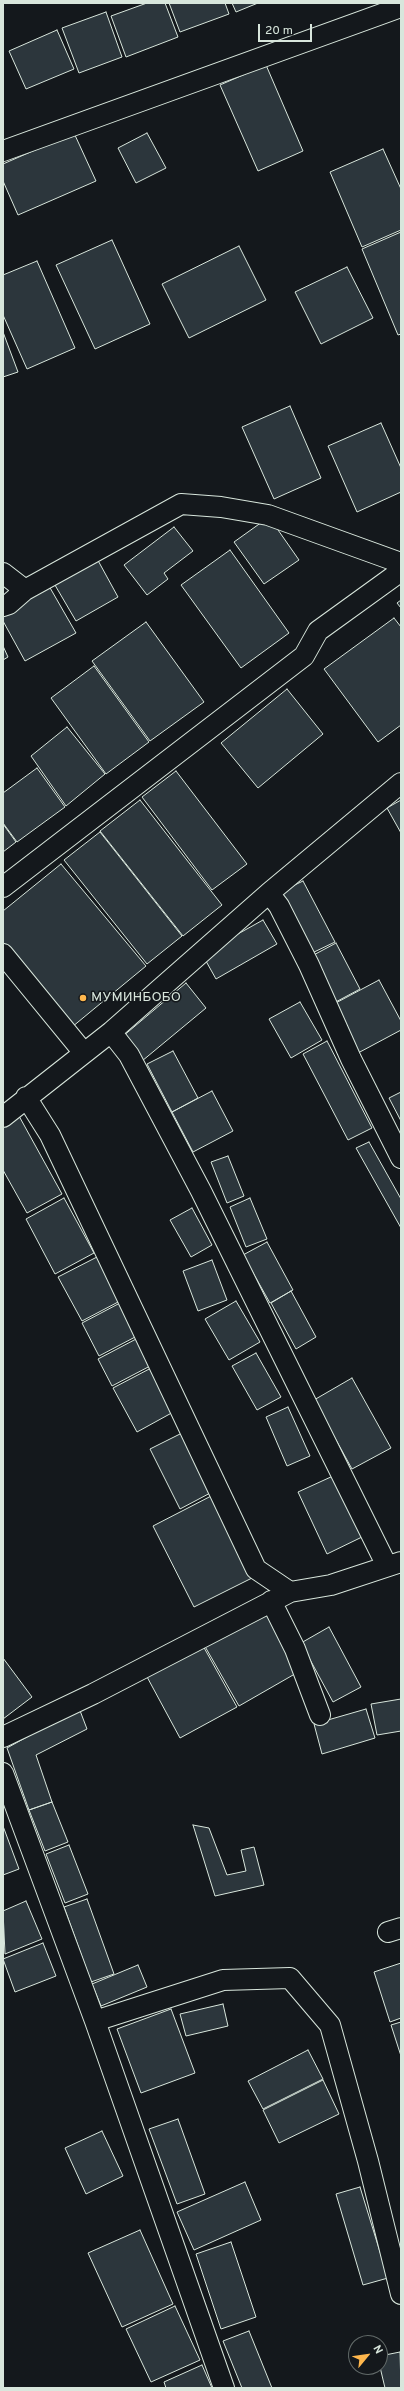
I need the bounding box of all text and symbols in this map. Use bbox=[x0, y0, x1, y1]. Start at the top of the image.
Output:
scale bar bbox=[260, 16, 314, 42]
text: 20 m bbox=[265, 23, 293, 39]
place label: МУМИНБОБО bbox=[91, 990, 181, 1006]
marker: МУМИНБОБО bbox=[78, 993, 88, 1003]
north arrow bbox=[348, 2335, 388, 2375]
text: N bbox=[370, 2343, 386, 2357]

